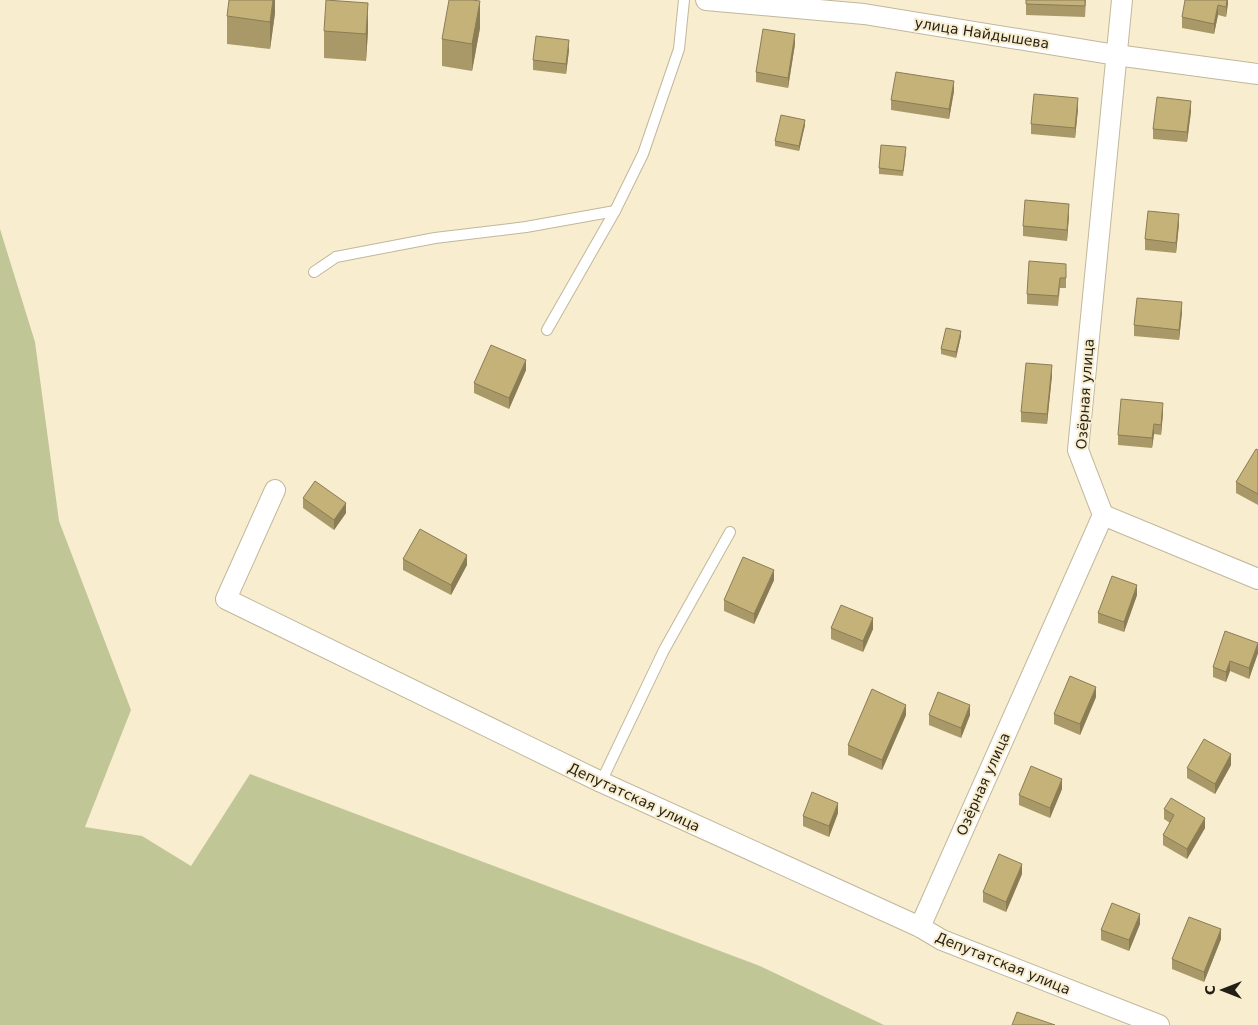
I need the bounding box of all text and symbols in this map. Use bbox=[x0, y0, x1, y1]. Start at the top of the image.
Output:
street label: улица Найдышева bbox=[914, 14, 1050, 52]
street label: Озёрная улица bbox=[1073, 338, 1097, 450]
street label: Озёрная улица bbox=[953, 730, 1013, 838]
street label: Депутатская улица bbox=[565, 759, 703, 835]
street label: Депутатская улица bbox=[933, 929, 1073, 997]
north arrow bbox=[1198, 965, 1248, 1015]
text: С bbox=[1202, 985, 1218, 995]

